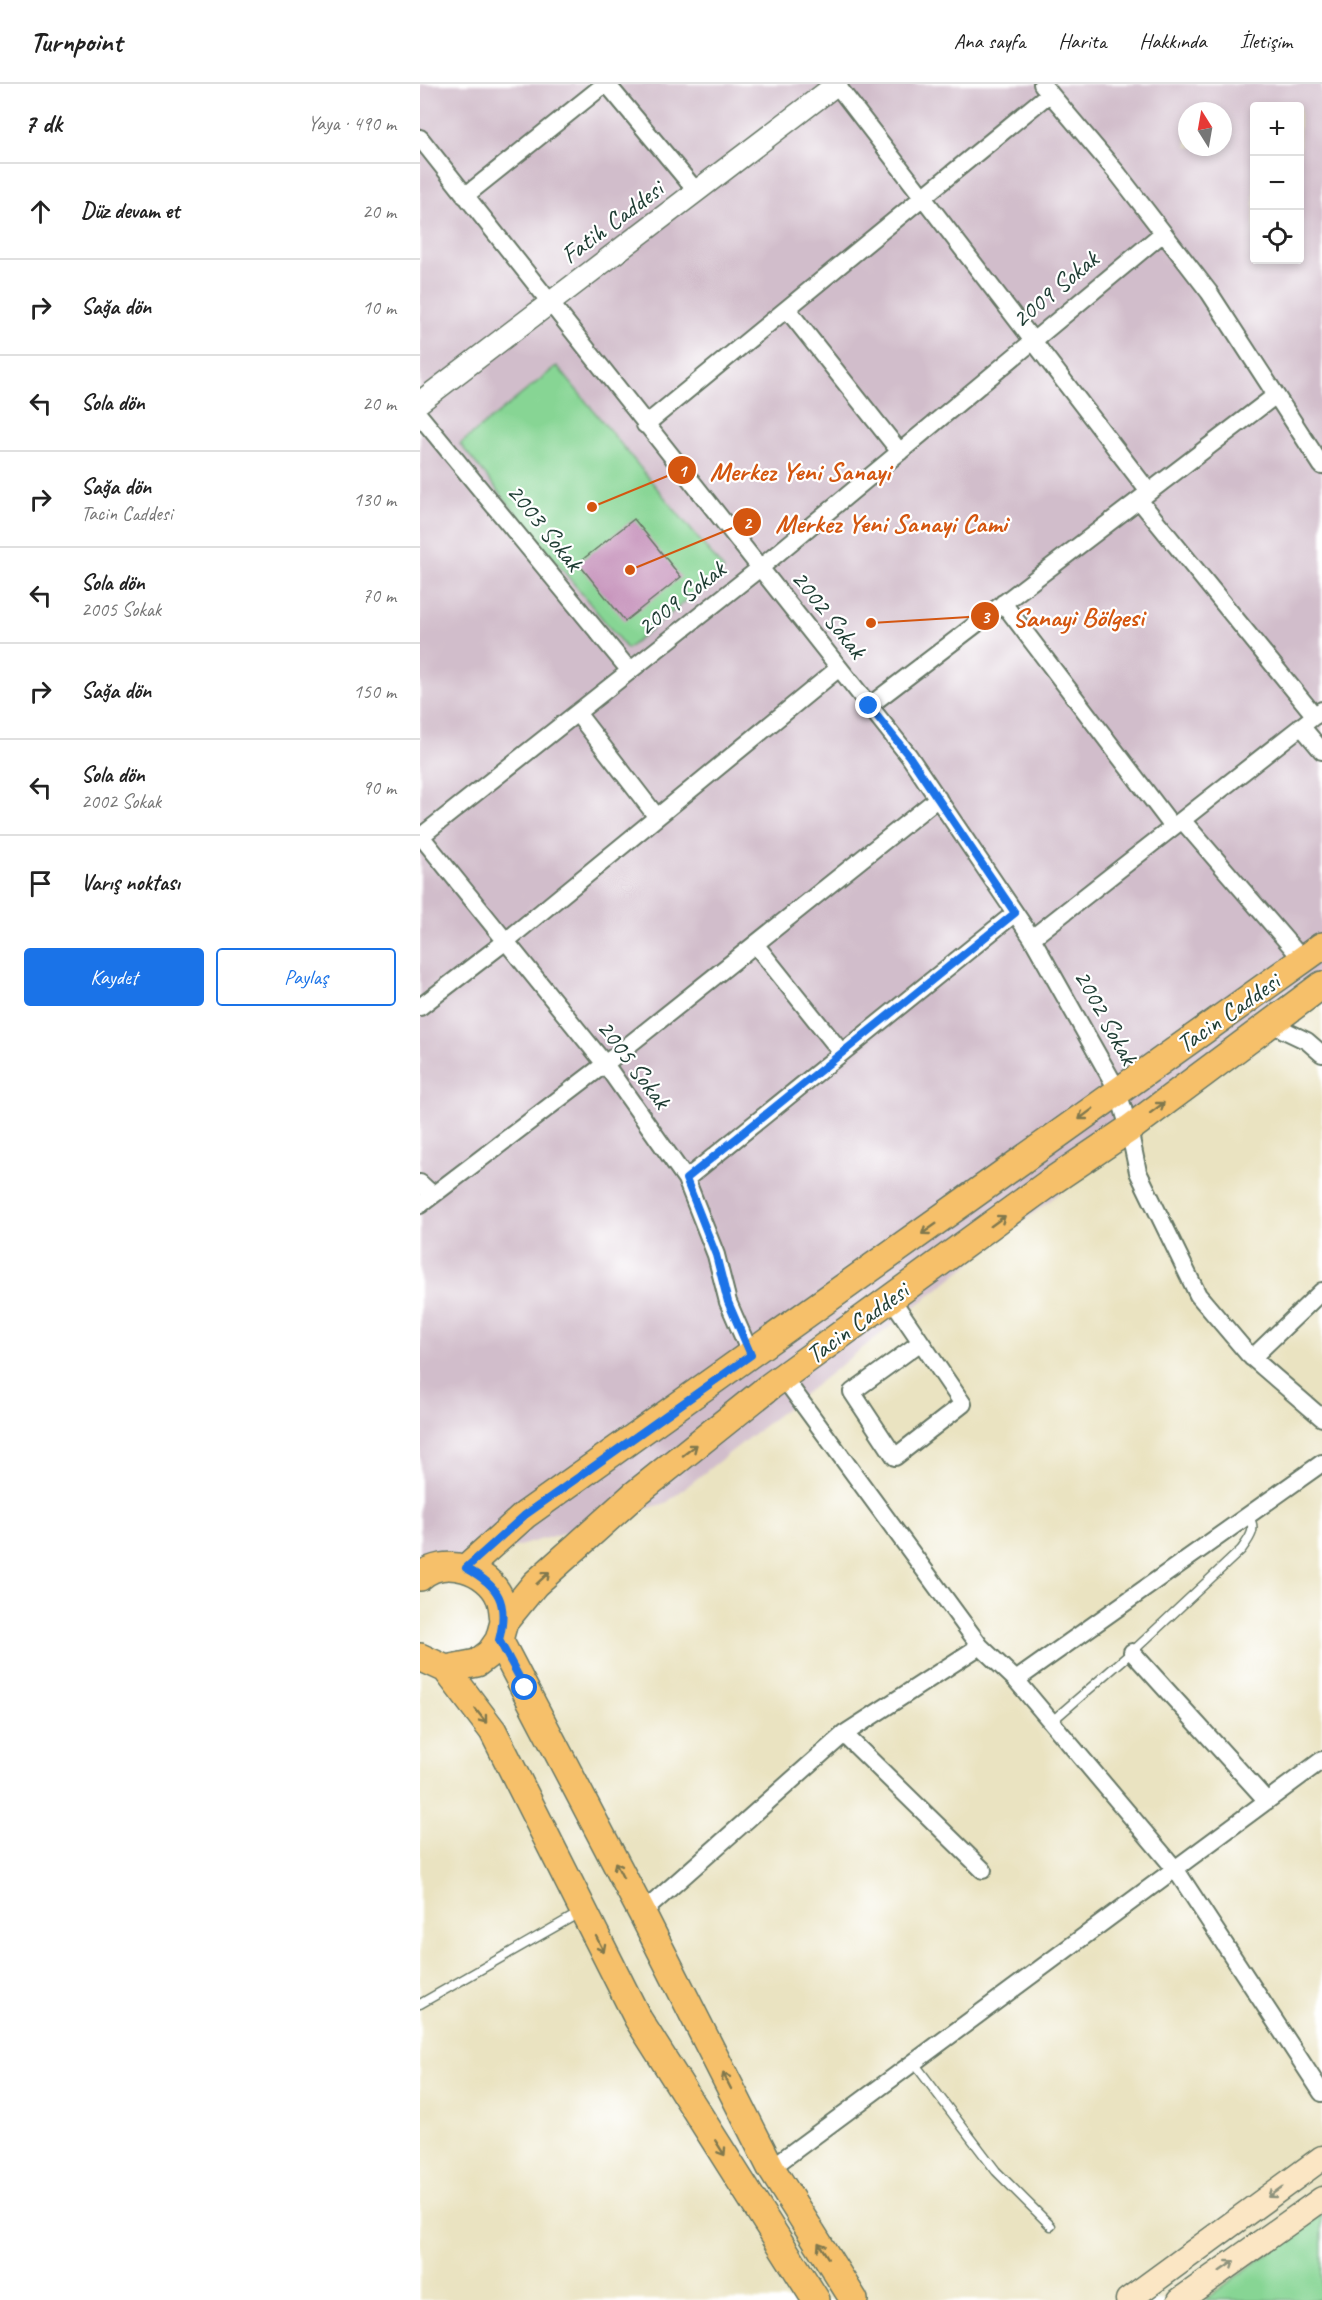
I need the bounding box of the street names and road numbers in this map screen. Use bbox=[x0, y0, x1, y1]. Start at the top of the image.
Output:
street label: Fatih Caddesi bbox=[554, 171, 672, 271]
street label: 2009 Sokak bbox=[1005, 242, 1107, 335]
street label: 2003 Sokak bbox=[499, 476, 592, 579]
street label: 2009 Sokak bbox=[630, 552, 733, 643]
street label: 2002 Sokak bbox=[784, 563, 875, 666]
street label: 2002 Sokak bbox=[1066, 963, 1146, 1072]
street label: Tacin Caddesi bbox=[1170, 964, 1289, 1061]
street label: 2005 Sokak bbox=[590, 1013, 679, 1117]
street label: Tacin Caddesi bbox=[799, 1273, 917, 1371]

